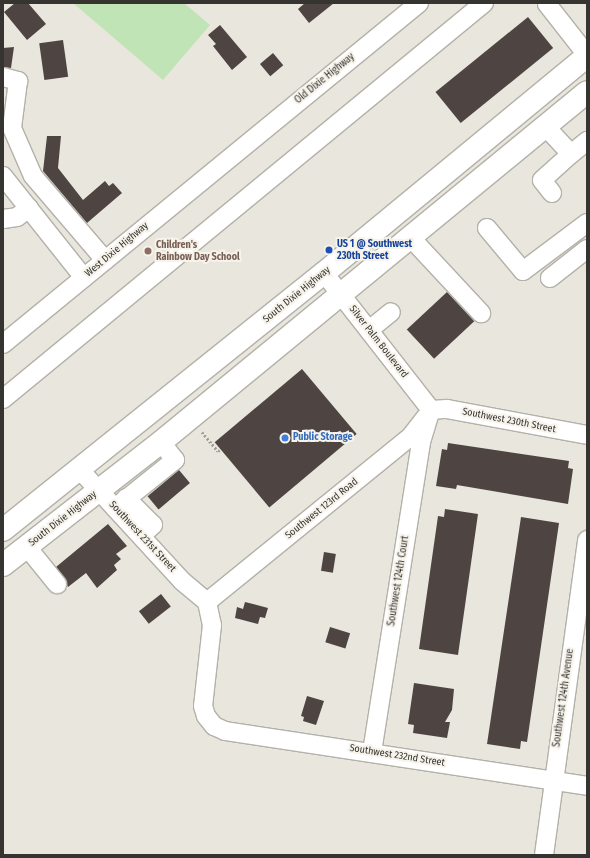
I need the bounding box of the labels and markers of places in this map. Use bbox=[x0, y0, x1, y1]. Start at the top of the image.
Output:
place label: US 1 @ Southwest 230th Street bbox=[337, 238, 412, 262]
place label: Children's Rainbow Day School bbox=[156, 239, 240, 262]
marker: US 1 @ Southwest 230th Street bbox=[324, 245, 334, 255]
marker: Children's Rainbow Day School bbox=[143, 246, 153, 256]
place label: Public Storage bbox=[293, 432, 353, 444]
marker: Public Storage bbox=[280, 433, 290, 443]

